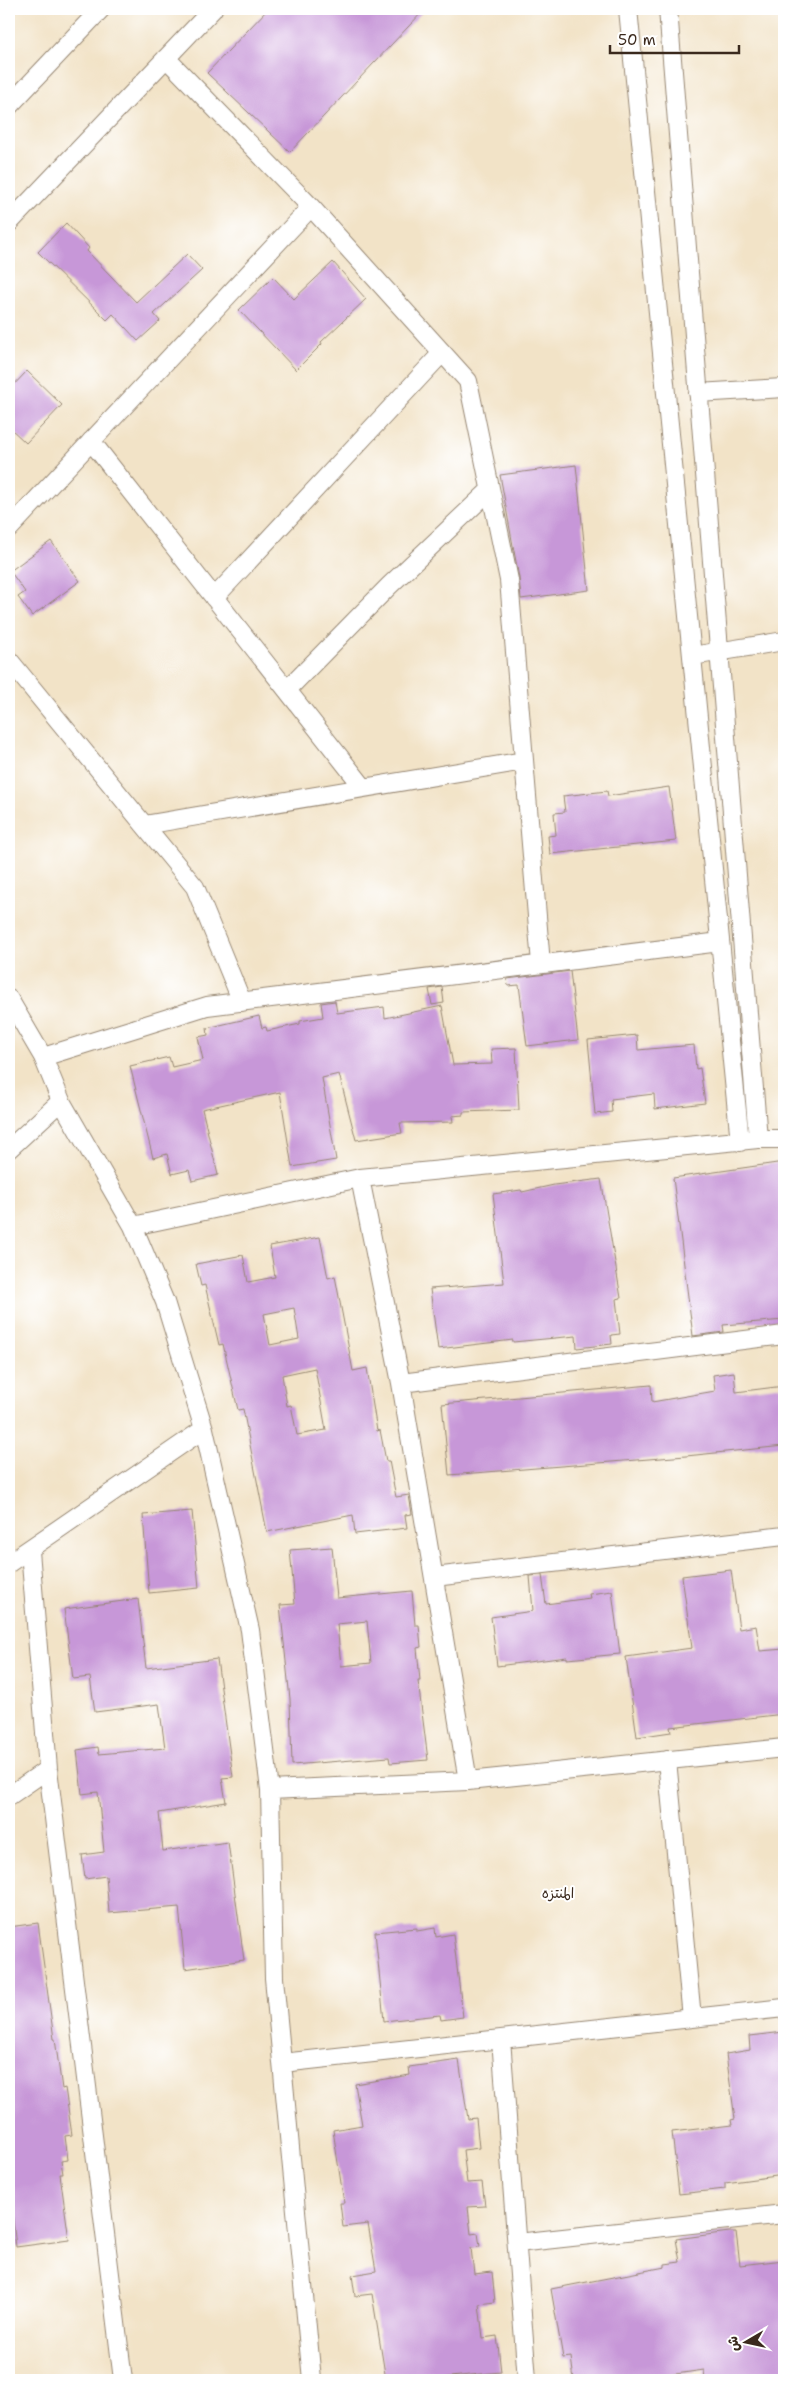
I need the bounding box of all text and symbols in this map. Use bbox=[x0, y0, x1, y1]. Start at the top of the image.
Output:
scale bar bbox=[610, 22, 739, 54]
text: 50 m bbox=[618, 30, 656, 50]
district label: المنتزه bbox=[542, 1884, 574, 1902]
north arrow bbox=[720, 2316, 770, 2366]
text: ش bbox=[723, 2335, 743, 2353]

